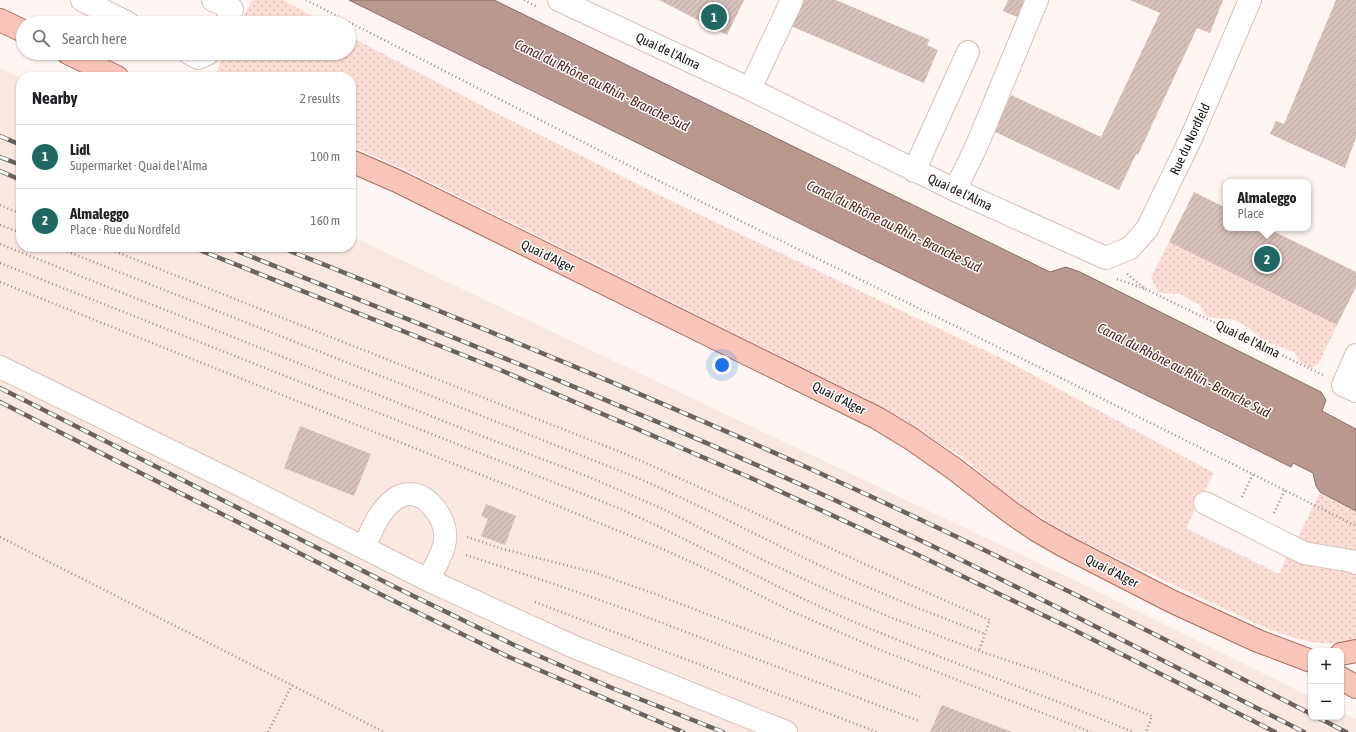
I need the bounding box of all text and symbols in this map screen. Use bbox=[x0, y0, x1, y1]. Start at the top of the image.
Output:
pin: 1 bbox=[701, 2, 727, 32]
search box bbox=[16, 16, 356, 60]
icon: search bbox=[30, 27, 52, 49]
text: Search here bbox=[62, 30, 127, 47]
street label: Quai de l'Alma bbox=[633, 30, 703, 72]
water label: Canal du Rhône au Rhin - Branche Sud bbox=[512, 36, 692, 134]
text: Nearby bbox=[32, 88, 78, 108]
text: 2 results bbox=[300, 91, 340, 106]
street label: Rue du Nordfeld bbox=[1167, 101, 1213, 177]
text: Lidl bbox=[70, 141, 90, 158]
text: 1 bbox=[42, 149, 48, 164]
text: 100 m bbox=[311, 149, 340, 164]
text: Supermarket · Quai de l'Alma bbox=[70, 158, 208, 173]
street label: Quai de l'Alma bbox=[925, 171, 995, 213]
water label: Canal du Rhône au Rhin - Branche Sud bbox=[804, 177, 984, 275]
popup bbox=[1223, 179, 1311, 231]
text: Almaleggo bbox=[1237, 189, 1297, 206]
text: Almaleggo bbox=[70, 205, 129, 222]
text: Place bbox=[1237, 206, 1264, 221]
text: 2 bbox=[42, 213, 48, 228]
text: 160 m bbox=[311, 213, 340, 228]
text: Place · Rue du Nordfeld bbox=[70, 222, 180, 237]
street label: Quai d'Alger bbox=[519, 237, 577, 275]
pin: 2 bbox=[1254, 244, 1280, 274]
street label: Quai de l'Alma bbox=[1214, 317, 1282, 361]
water label: Canal du Rhône au Rhin - Branche Sud bbox=[1095, 319, 1273, 421]
your location bbox=[712, 355, 732, 375]
street label: Quai d'Alger bbox=[810, 378, 868, 418]
street label: Quai d'Alger bbox=[1083, 551, 1141, 591]
map controls bbox=[1308, 648, 1344, 720]
button: + bbox=[1308, 648, 1344, 684]
button: − bbox=[1308, 684, 1344, 720]

